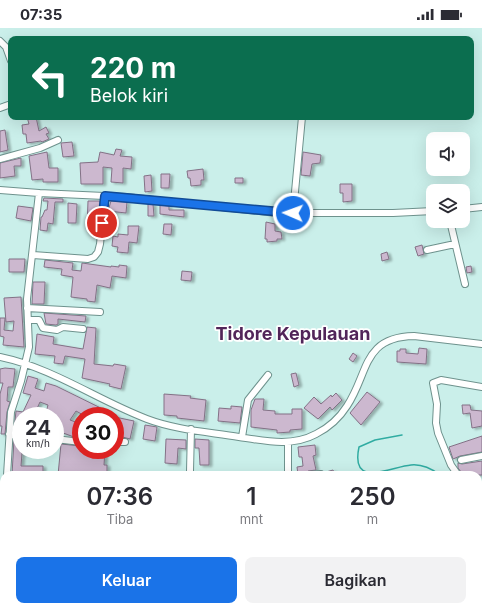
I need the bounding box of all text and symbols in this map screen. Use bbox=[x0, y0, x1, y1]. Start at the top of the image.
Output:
text: 07:35 bbox=[20, 5, 62, 24]
text: 220 m bbox=[90, 51, 176, 85]
icon: left bbox=[24, 52, 76, 104]
text: Belok kiri bbox=[90, 85, 168, 106]
map controls bbox=[426, 132, 470, 228]
button: sound bbox=[426, 132, 470, 176]
button: layers bbox=[426, 184, 470, 228]
position arrow bbox=[272, 192, 314, 234]
pin bbox=[85, 206, 119, 240]
icon: arrive bbox=[91, 212, 113, 234]
district label: Tidore Kepulauan bbox=[216, 323, 370, 344]
speed limit sign: 30 bbox=[72, 407, 124, 459]
text: 24 bbox=[25, 416, 51, 440]
text: km/h bbox=[26, 437, 50, 449]
text: 07:36 bbox=[87, 482, 153, 511]
text: 1 bbox=[246, 482, 256, 511]
text: 250 bbox=[350, 482, 395, 511]
text: Tiba bbox=[106, 511, 133, 527]
text: mnt bbox=[240, 511, 263, 527]
text: m bbox=[367, 511, 378, 527]
button: Keluar bbox=[16, 557, 237, 603]
button: Bagikan bbox=[245, 557, 466, 603]

